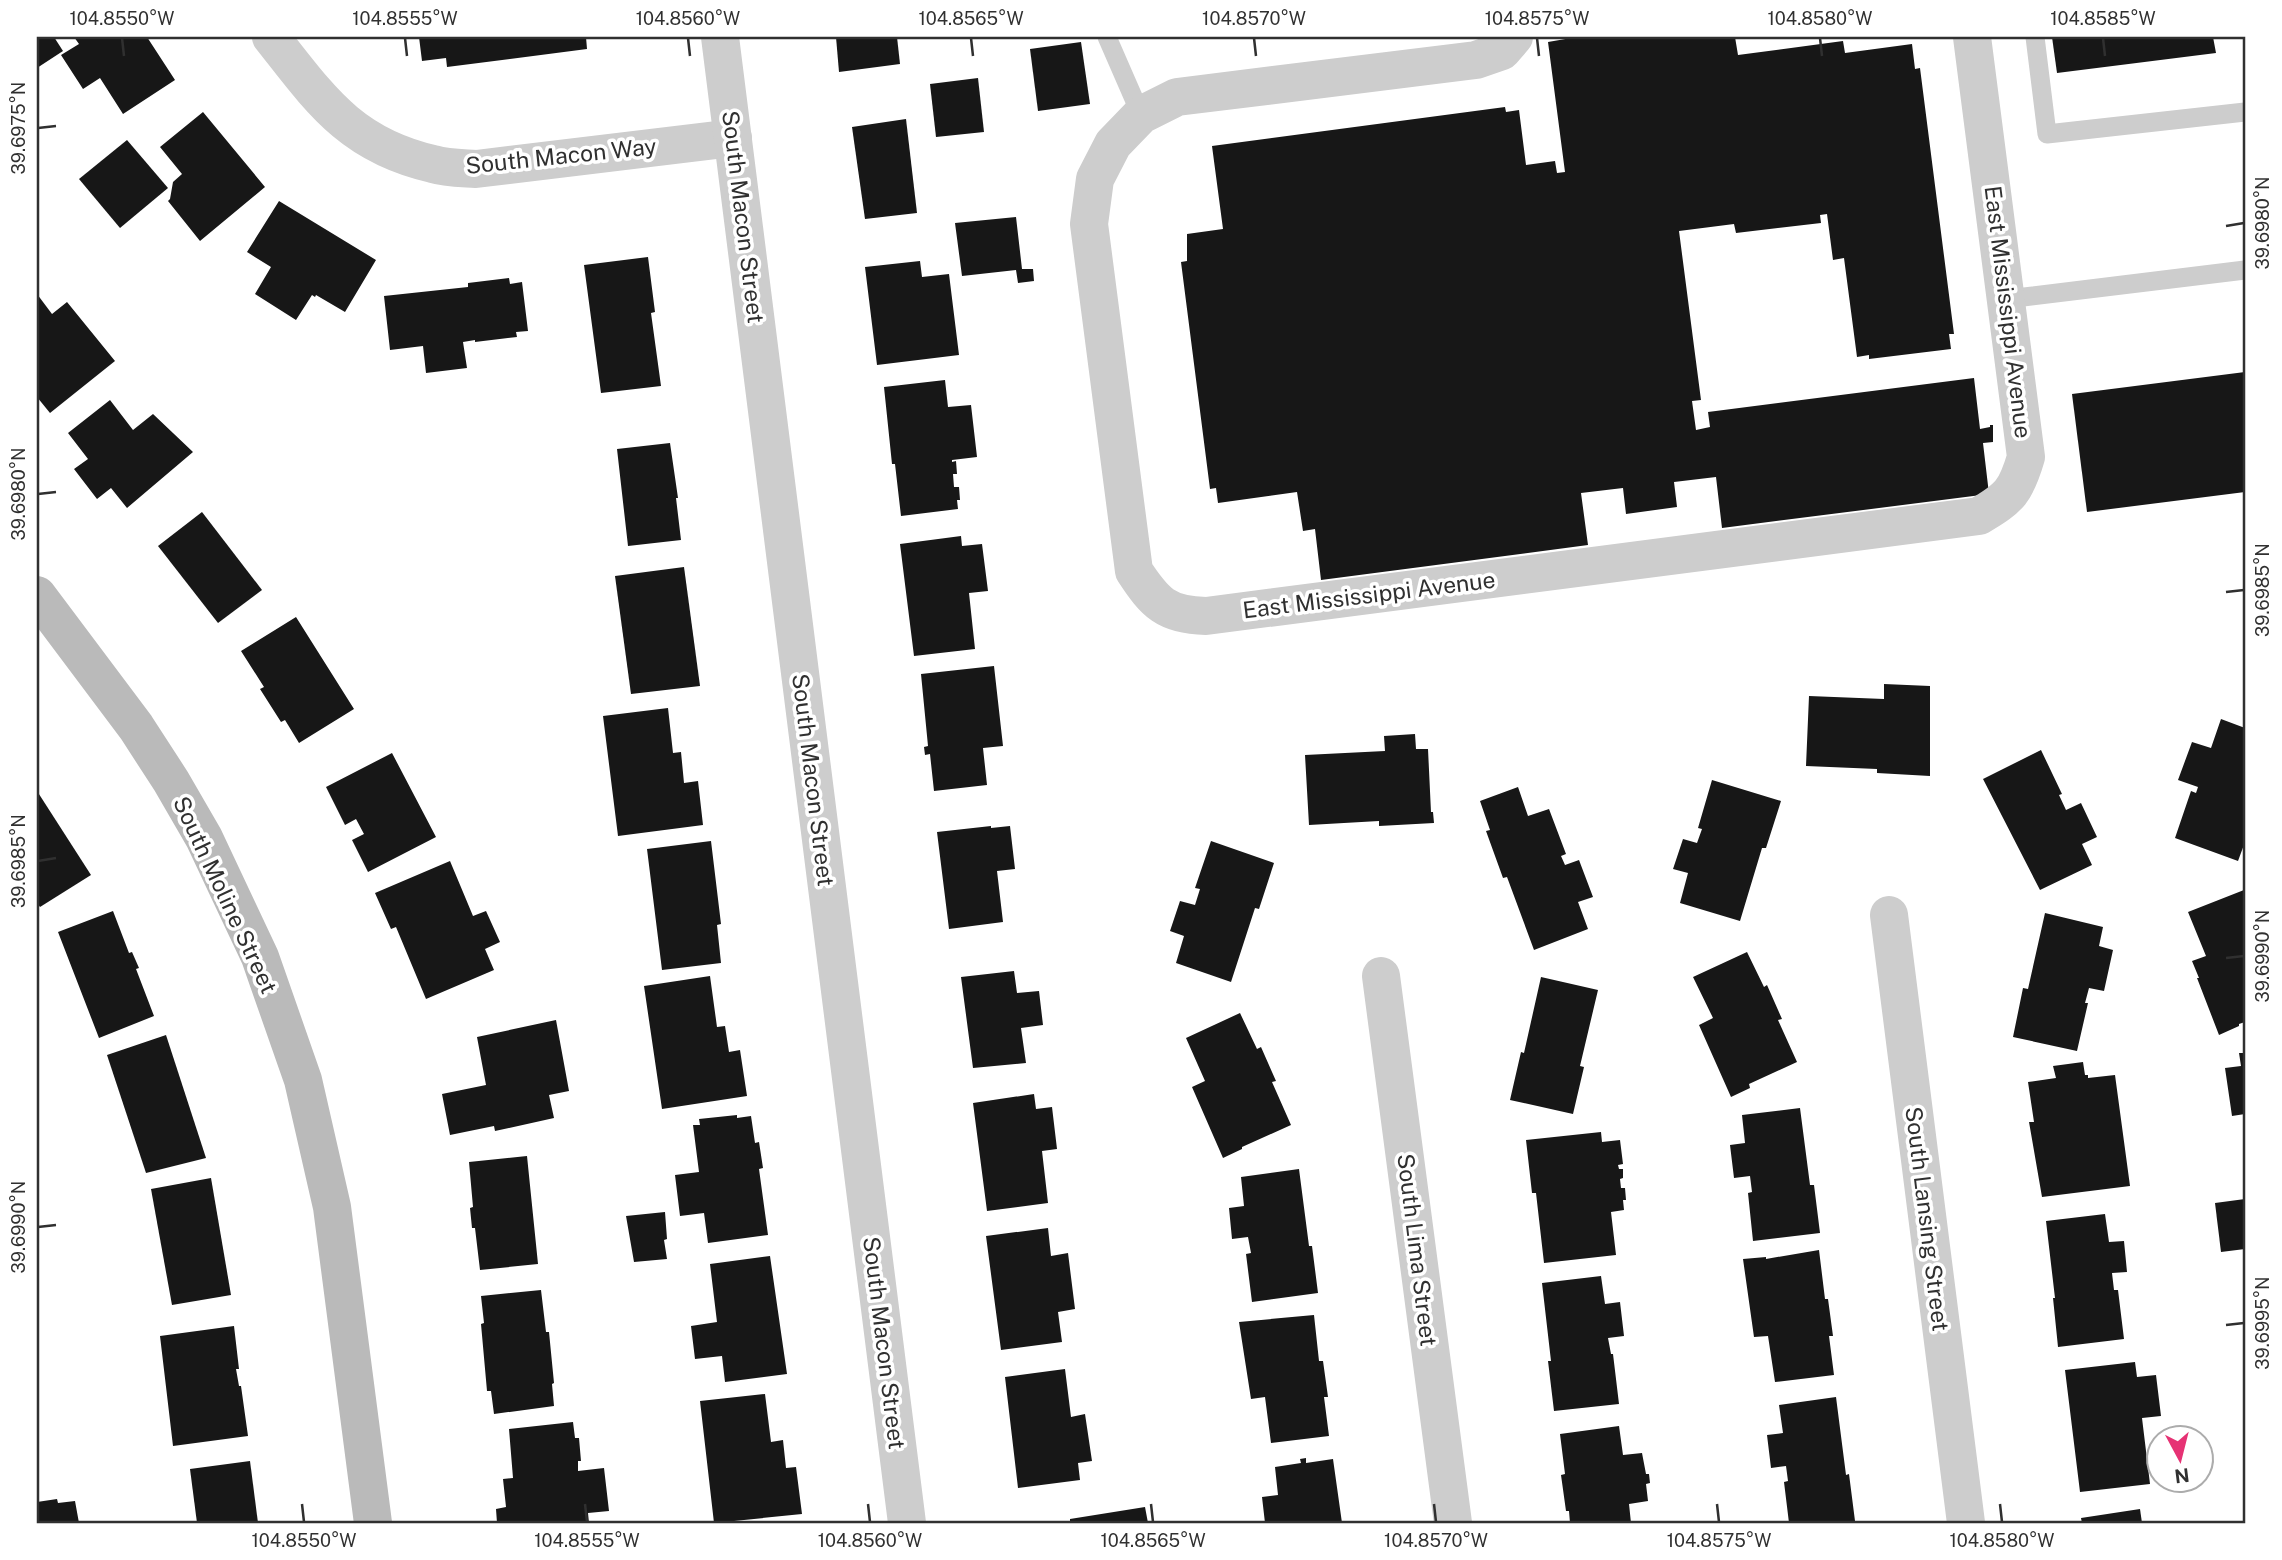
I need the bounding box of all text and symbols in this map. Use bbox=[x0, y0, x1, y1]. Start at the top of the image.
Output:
text: 104.8550°W bbox=[70, 8, 174, 29]
text: 104.8555°W bbox=[352, 8, 458, 29]
text: 104.8560°W bbox=[636, 8, 740, 29]
text: 104.8565°W bbox=[918, 8, 1024, 29]
text: 104.8570°W bbox=[1202, 8, 1306, 29]
text: 104.8575°W bbox=[1485, 8, 1589, 29]
text: 104.8580°W bbox=[1768, 8, 1872, 29]
text: 104.8585°W bbox=[2050, 8, 2156, 29]
text: 39.6975°N bbox=[8, 82, 29, 174]
street label: South Macon Street bbox=[717, 109, 770, 325]
street label: South Macon Way bbox=[464, 132, 658, 179]
text: 39.6980°N bbox=[2252, 176, 2273, 270]
street label: East Mississippi Avenue bbox=[1980, 184, 2037, 440]
text: 39.6980°N bbox=[8, 447, 29, 541]
text: 39.6985°N bbox=[2252, 543, 2273, 637]
street label: East Mississippi Avenue bbox=[1241, 566, 1497, 623]
street label: South Macon Street bbox=[787, 672, 840, 888]
street label: South Moline Street bbox=[168, 792, 283, 998]
text: 39.6985°N bbox=[8, 814, 29, 908]
text: 39.6990°N bbox=[2252, 910, 2273, 1002]
street label: South Lansing Street bbox=[1900, 1105, 1955, 1333]
street label: South Lima Street bbox=[1392, 1152, 1443, 1348]
text: 39.6990°N bbox=[8, 1181, 29, 1273]
street label: South Macon Street bbox=[858, 1235, 911, 1451]
text: 39.6995°N bbox=[2252, 1276, 2273, 1370]
north arrow bbox=[2146, 1424, 2216, 1494]
text: N bbox=[2173, 1464, 2191, 1488]
text: 104.8550°W bbox=[252, 1530, 356, 1551]
text: 104.8555°W bbox=[534, 1530, 640, 1551]
text: 104.8560°W bbox=[818, 1530, 922, 1551]
text: 104.8565°W bbox=[1100, 1530, 1206, 1551]
text: 104.8570°W bbox=[1384, 1530, 1488, 1551]
text: 104.8575°W bbox=[1667, 1530, 1771, 1551]
text: 104.8580°W bbox=[1950, 1530, 2054, 1551]

